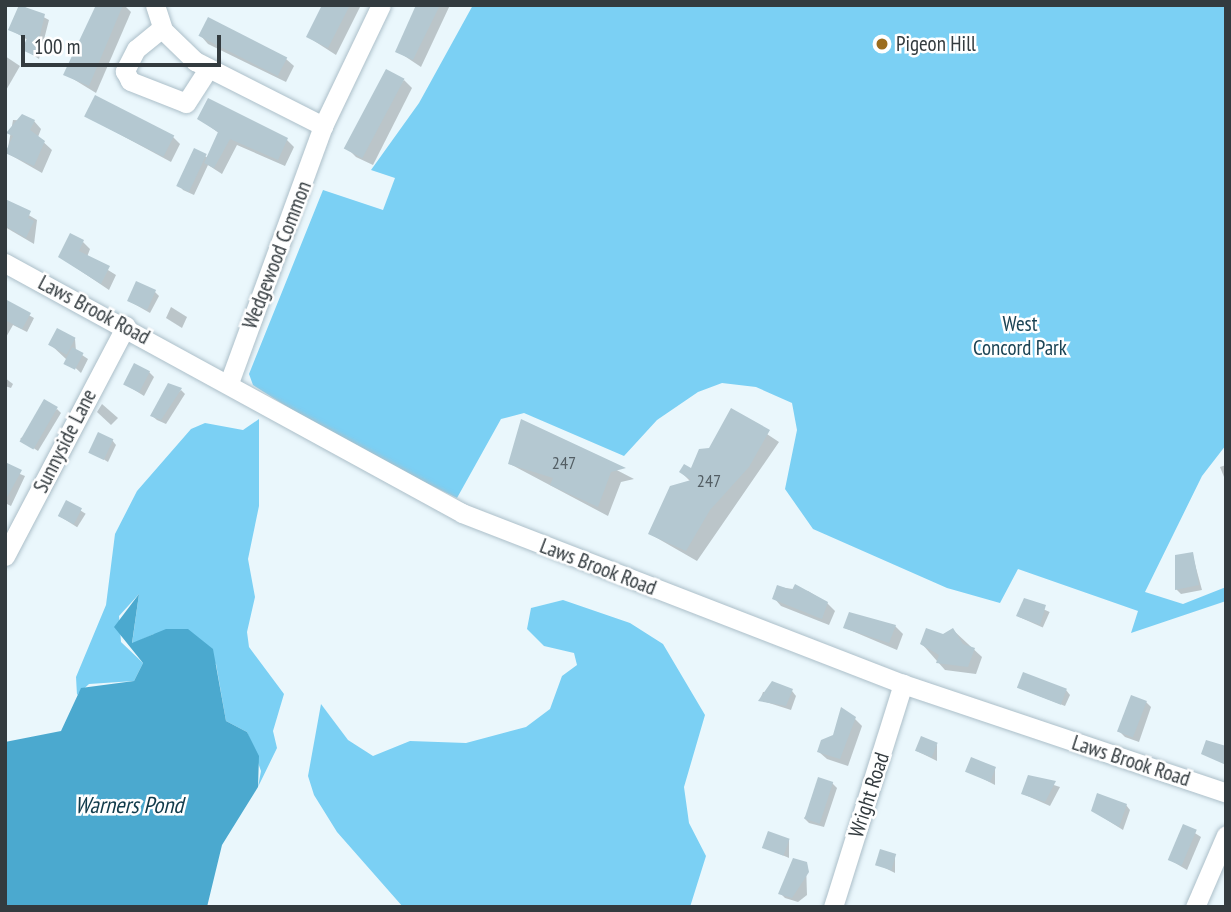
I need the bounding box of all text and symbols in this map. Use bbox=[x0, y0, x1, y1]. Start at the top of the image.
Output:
scale bar bbox=[24, 21, 224, 65]
place label: Pigeon Hill bbox=[896, 31, 976, 57]
text: 100 m bbox=[34, 33, 80, 60]
marker: Pigeon Hill bbox=[874, 36, 890, 52]
street label: Wedgewood Common bbox=[237, 178, 317, 332]
street label: Laws Brook Road bbox=[34, 270, 154, 350]
park label: West Concord Park bbox=[973, 311, 1067, 361]
street label: Sunnyside Lane bbox=[28, 385, 102, 497]
house number: 247 bbox=[552, 452, 576, 474]
house number: 247 bbox=[697, 470, 721, 492]
street label: Laws Brook Road bbox=[536, 533, 660, 601]
street label: Laws Brook Road bbox=[1069, 730, 1193, 792]
street label: Wright Road bbox=[843, 749, 895, 841]
water label: Warners Pond bbox=[75, 791, 183, 819]

